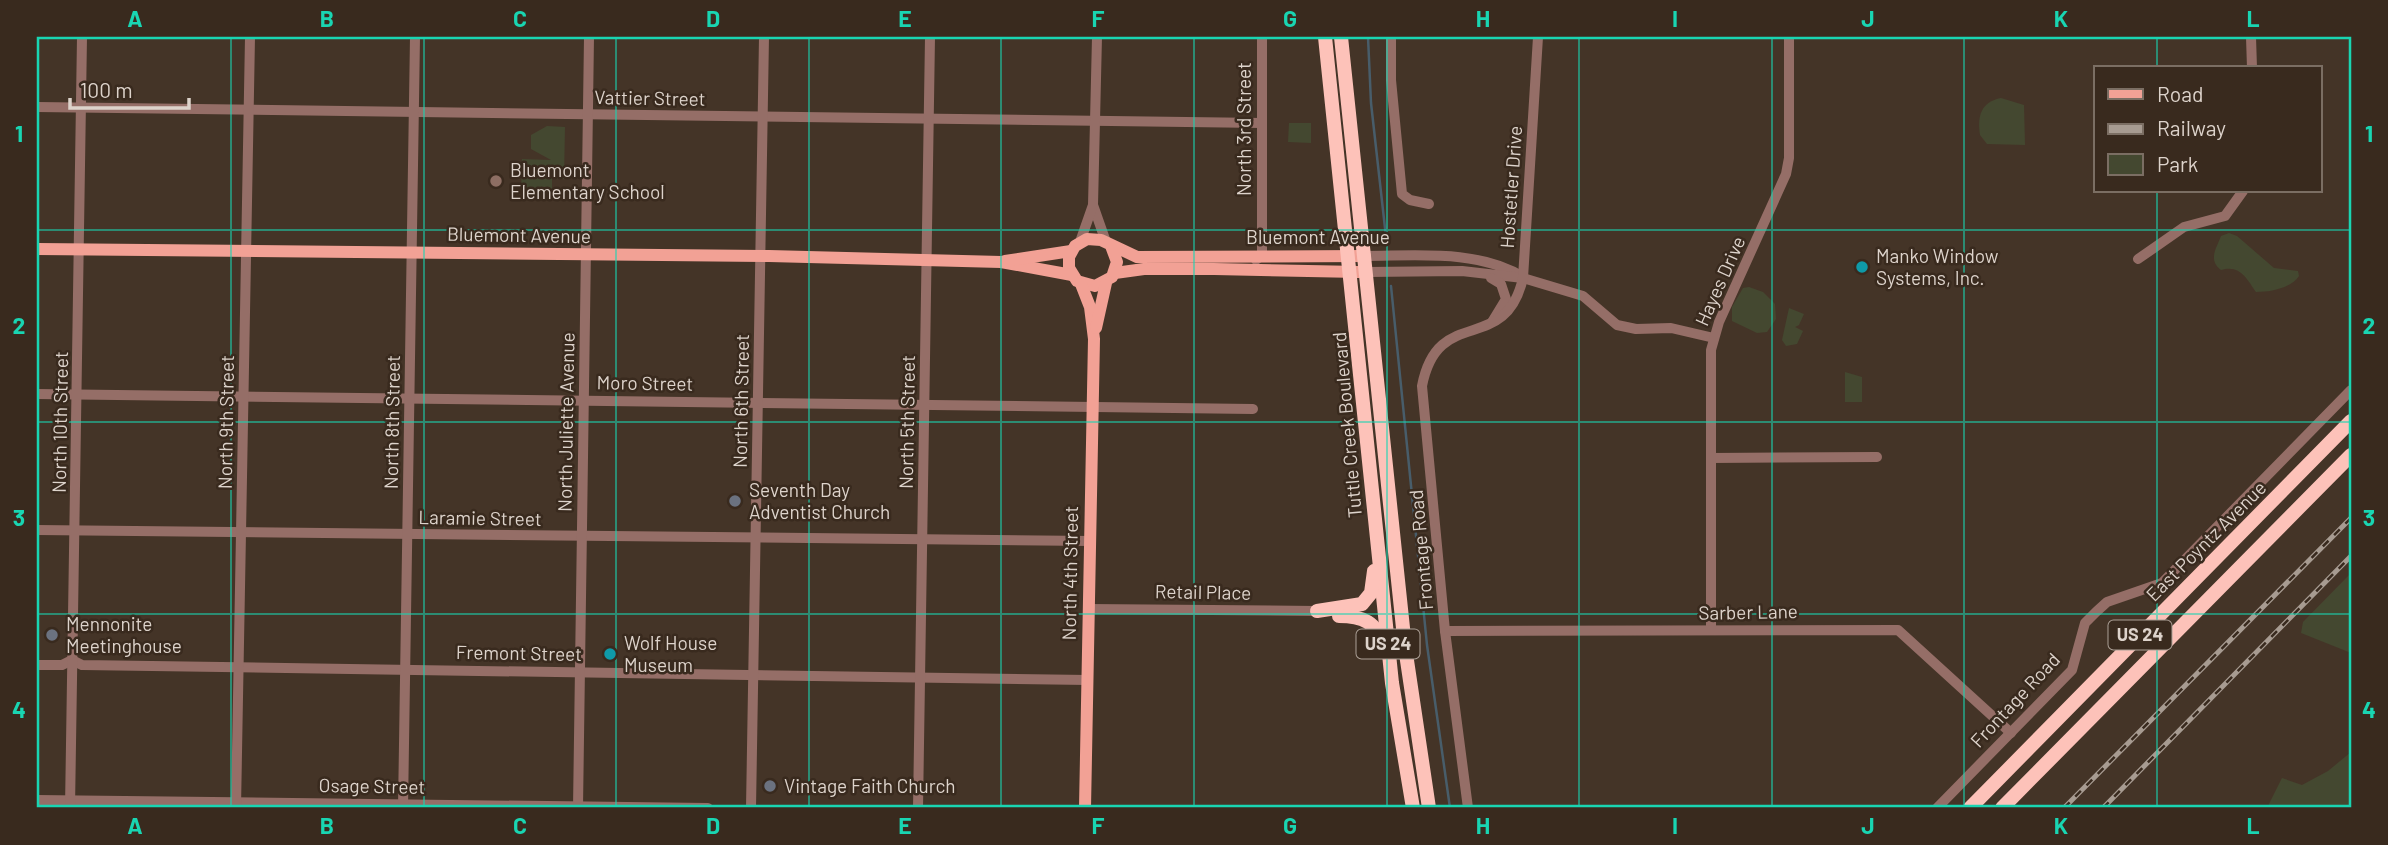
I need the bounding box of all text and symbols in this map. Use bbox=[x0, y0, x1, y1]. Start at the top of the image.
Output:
text: A bbox=[127, 4, 143, 32]
text: B bbox=[320, 4, 334, 32]
text: C bbox=[513, 4, 527, 32]
text: D bbox=[706, 4, 720, 32]
text: E bbox=[898, 4, 912, 32]
text: F bbox=[1092, 4, 1105, 32]
text: G bbox=[1283, 4, 1297, 32]
text: H bbox=[1476, 4, 1490, 32]
text: I bbox=[1672, 4, 1678, 32]
text: J bbox=[1861, 4, 1875, 32]
text: K bbox=[2054, 4, 2068, 32]
text: L bbox=[2246, 4, 2260, 32]
street label: North 3rd Street bbox=[1232, 62, 1255, 196]
scale bar bbox=[70, 66, 189, 110]
legend bbox=[2094, 66, 2322, 192]
text: 100 m bbox=[80, 77, 133, 102]
text: Road bbox=[2157, 81, 2203, 106]
street label: Vattier Street bbox=[594, 85, 706, 110]
text: Railway bbox=[2157, 115, 2226, 140]
text: 1 bbox=[15, 119, 23, 147]
text: 1 bbox=[2365, 119, 2373, 147]
street label: Hostetler Drive bbox=[1495, 125, 1526, 249]
text: Park bbox=[2157, 151, 2198, 176]
place label: Bluemont Elementary School bbox=[510, 158, 665, 203]
marker: Bluemont Elementary School bbox=[488, 173, 504, 189]
street label: Bluemont Avenue bbox=[447, 222, 591, 247]
street label: Bluemont Avenue bbox=[1246, 225, 1390, 248]
street label: Hayes Drive bbox=[1690, 232, 1750, 329]
place label: Manko Window Systems, Inc. bbox=[1876, 244, 1999, 289]
marker: Manko Window Systems, Inc. bbox=[1854, 259, 1870, 275]
text: 2 bbox=[13, 311, 25, 339]
text: 2 bbox=[2363, 311, 2375, 339]
street label: Tuttle Creek Boulevard bbox=[1327, 331, 1366, 519]
street label: North Juliette Avenue bbox=[552, 332, 579, 512]
street label: North 6th Street bbox=[728, 334, 753, 468]
street label: North 10th Street bbox=[47, 351, 72, 493]
street label: North 9th Street bbox=[213, 355, 238, 489]
street label: North 8th Street bbox=[379, 355, 404, 489]
street label: North 5th Street bbox=[894, 355, 919, 489]
street label: Moro Street bbox=[596, 370, 694, 395]
street label: East Poyntz Avenue bbox=[2141, 476, 2271, 606]
place label: Seventh Day Adventist Church bbox=[749, 478, 890, 523]
street label: Frontage Road bbox=[1404, 489, 1437, 611]
marker: Seventh Day Adventist Church bbox=[727, 493, 743, 509]
text: 3 bbox=[13, 503, 25, 531]
text: 3 bbox=[2363, 503, 2375, 531]
street label: Laramie Street bbox=[418, 505, 542, 530]
street label: North 4th Street bbox=[1057, 505, 1082, 641]
street label: Retail Place bbox=[1155, 579, 1251, 604]
street label: Sarber Lane bbox=[1698, 599, 1798, 624]
place label: Mennonite Meetinghouse bbox=[66, 612, 182, 657]
road number: US 24 bbox=[2108, 620, 2172, 650]
marker: Mennonite Meetinghouse bbox=[44, 627, 60, 643]
road number: US 24 bbox=[1356, 630, 1420, 658]
place label: Wolf House Museum bbox=[624, 631, 717, 676]
street label: Fremont Street bbox=[456, 640, 582, 665]
marker: Wolf House Museum bbox=[602, 646, 618, 662]
street label: Frontage Road bbox=[1965, 648, 2064, 752]
text: 4 bbox=[12, 695, 26, 723]
text: 4 bbox=[2362, 695, 2376, 723]
street label: Osage Street bbox=[318, 773, 426, 798]
place label: Vintage Faith Church bbox=[784, 774, 956, 797]
marker: Vintage Faith Church bbox=[762, 778, 778, 794]
text: A bbox=[127, 811, 143, 839]
text: B bbox=[320, 811, 334, 839]
text: C bbox=[513, 811, 527, 839]
text: D bbox=[706, 811, 720, 839]
text: E bbox=[898, 811, 912, 839]
text: F bbox=[1092, 811, 1105, 839]
text: G bbox=[1283, 811, 1297, 839]
text: H bbox=[1476, 811, 1490, 839]
text: I bbox=[1672, 811, 1678, 839]
text: J bbox=[1861, 811, 1875, 839]
text: K bbox=[2054, 811, 2068, 839]
text: L bbox=[2246, 811, 2260, 839]

